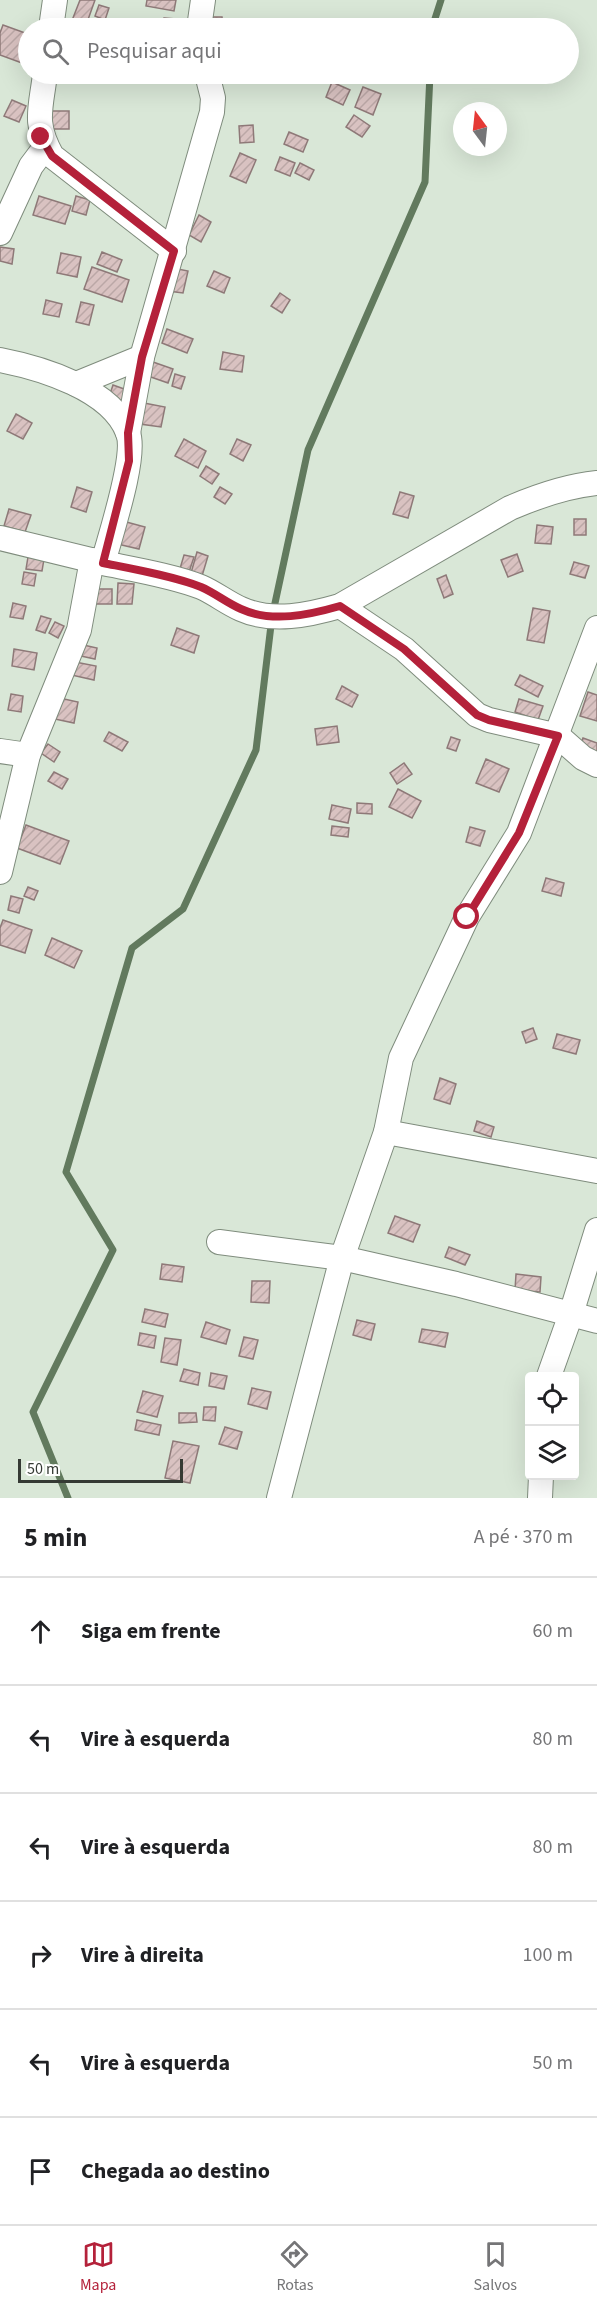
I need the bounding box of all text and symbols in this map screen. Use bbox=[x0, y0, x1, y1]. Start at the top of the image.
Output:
search box bbox=[18, 18, 579, 84]
icon: search bbox=[39, 35, 72, 68]
text: Pesquisar aqui bbox=[87, 35, 222, 67]
north arrow bbox=[453, 102, 507, 156]
route end bbox=[27, 123, 53, 149]
route start bbox=[453, 903, 479, 929]
map controls bbox=[525, 1372, 579, 1480]
button: locate bbox=[525, 1372, 579, 1426]
button: layers bbox=[525, 1426, 579, 1480]
scale bar bbox=[18, 1456, 183, 1484]
text: 50 m bbox=[27, 1458, 59, 1480]
text: 5 min bbox=[24, 1519, 87, 1556]
text: A pé · 370 m bbox=[474, 1523, 573, 1551]
icon: ahead bbox=[24, 1615, 57, 1648]
text: Siga em frente bbox=[81, 1615, 221, 1647]
text: 60 m bbox=[533, 1617, 573, 1645]
icon: left bbox=[24, 1723, 57, 1756]
text: Vire à esquerda bbox=[81, 1723, 230, 1755]
text: 80 m bbox=[533, 1725, 573, 1753]
icon: left bbox=[24, 1831, 57, 1864]
text: Vire à esquerda bbox=[81, 1831, 230, 1863]
text: 80 m bbox=[533, 1833, 573, 1861]
icon: right bbox=[24, 1939, 57, 1972]
text: Vire à direita bbox=[81, 1939, 204, 1971]
text: 100 m bbox=[523, 1941, 573, 1969]
icon: left bbox=[24, 2047, 57, 2080]
text: Vire à esquerda bbox=[81, 2047, 230, 2079]
text: 50 m bbox=[533, 2049, 573, 2077]
icon: arrive bbox=[24, 2155, 57, 2188]
text: Chegada ao destino bbox=[81, 2155, 270, 2187]
tab: Mapa bbox=[80, 2238, 116, 2296]
tab: Rotas bbox=[276, 2238, 314, 2296]
tab: Salvos bbox=[474, 2238, 517, 2296]

